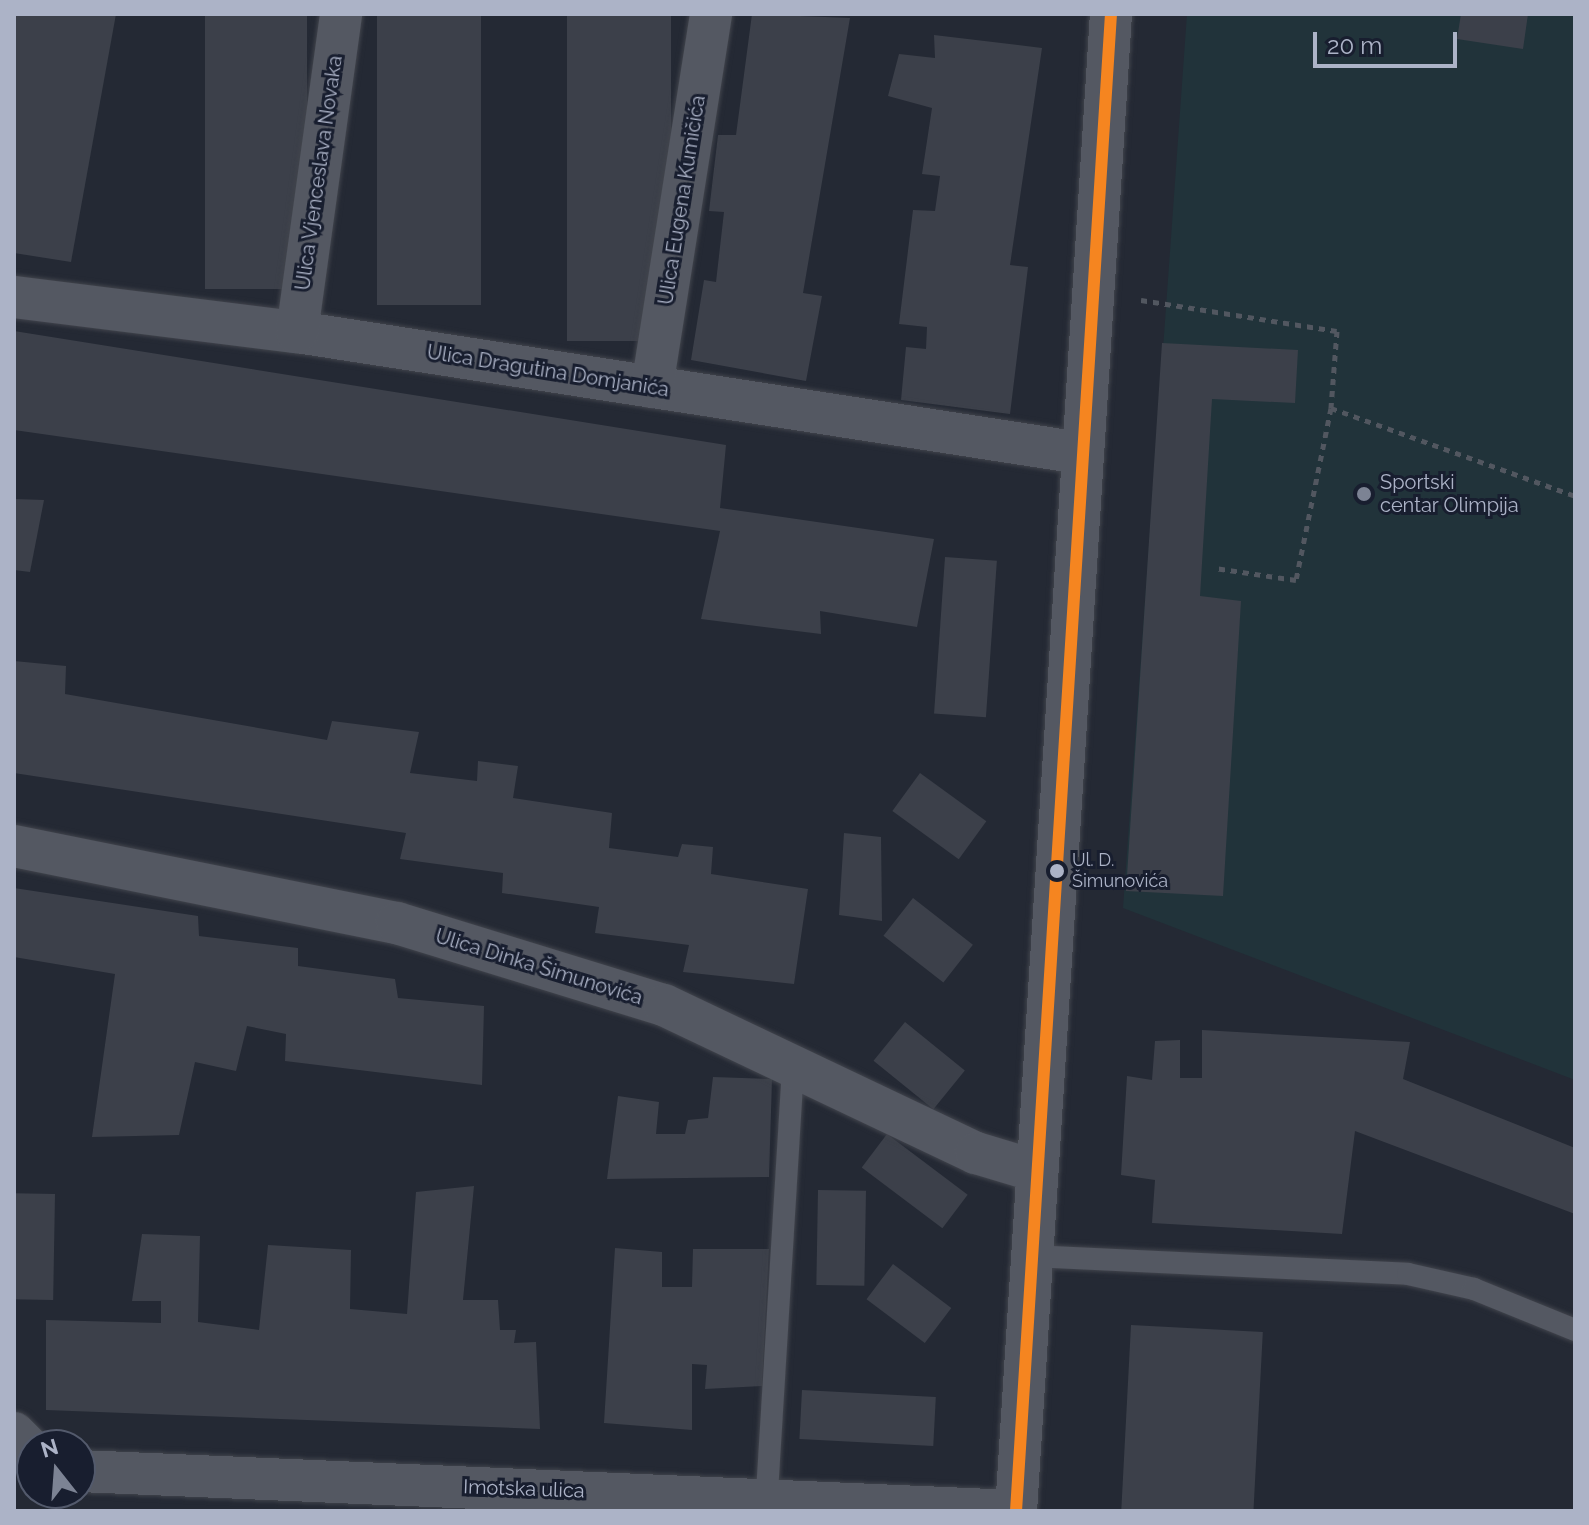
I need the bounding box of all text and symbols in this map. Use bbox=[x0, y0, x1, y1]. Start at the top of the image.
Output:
scale bar bbox=[1317, 16, 1461, 66]
text: 20 m bbox=[1327, 31, 1382, 60]
street label: Ulica Vjenceslava Novaka bbox=[291, 54, 347, 292]
street label: Ulica Eugena Kumičića bbox=[654, 94, 710, 306]
street label: Ulica Dragutina Domjanića bbox=[425, 340, 671, 402]
place label: Sportski centar Olimpija bbox=[1380, 470, 1519, 517]
marker: Sportski centar Olimpija bbox=[1355, 485, 1373, 503]
place label: Ul. D. Šimunovića bbox=[1072, 850, 1168, 892]
marker: Ul. D. Šimunovića bbox=[1049, 863, 1065, 879]
street label: Ulica Dinka Šimunovića bbox=[432, 924, 646, 1010]
north arrow bbox=[16, 1429, 96, 1509]
text: N bbox=[38, 1433, 61, 1463]
street label: Imotska ulica bbox=[463, 1475, 585, 1503]

